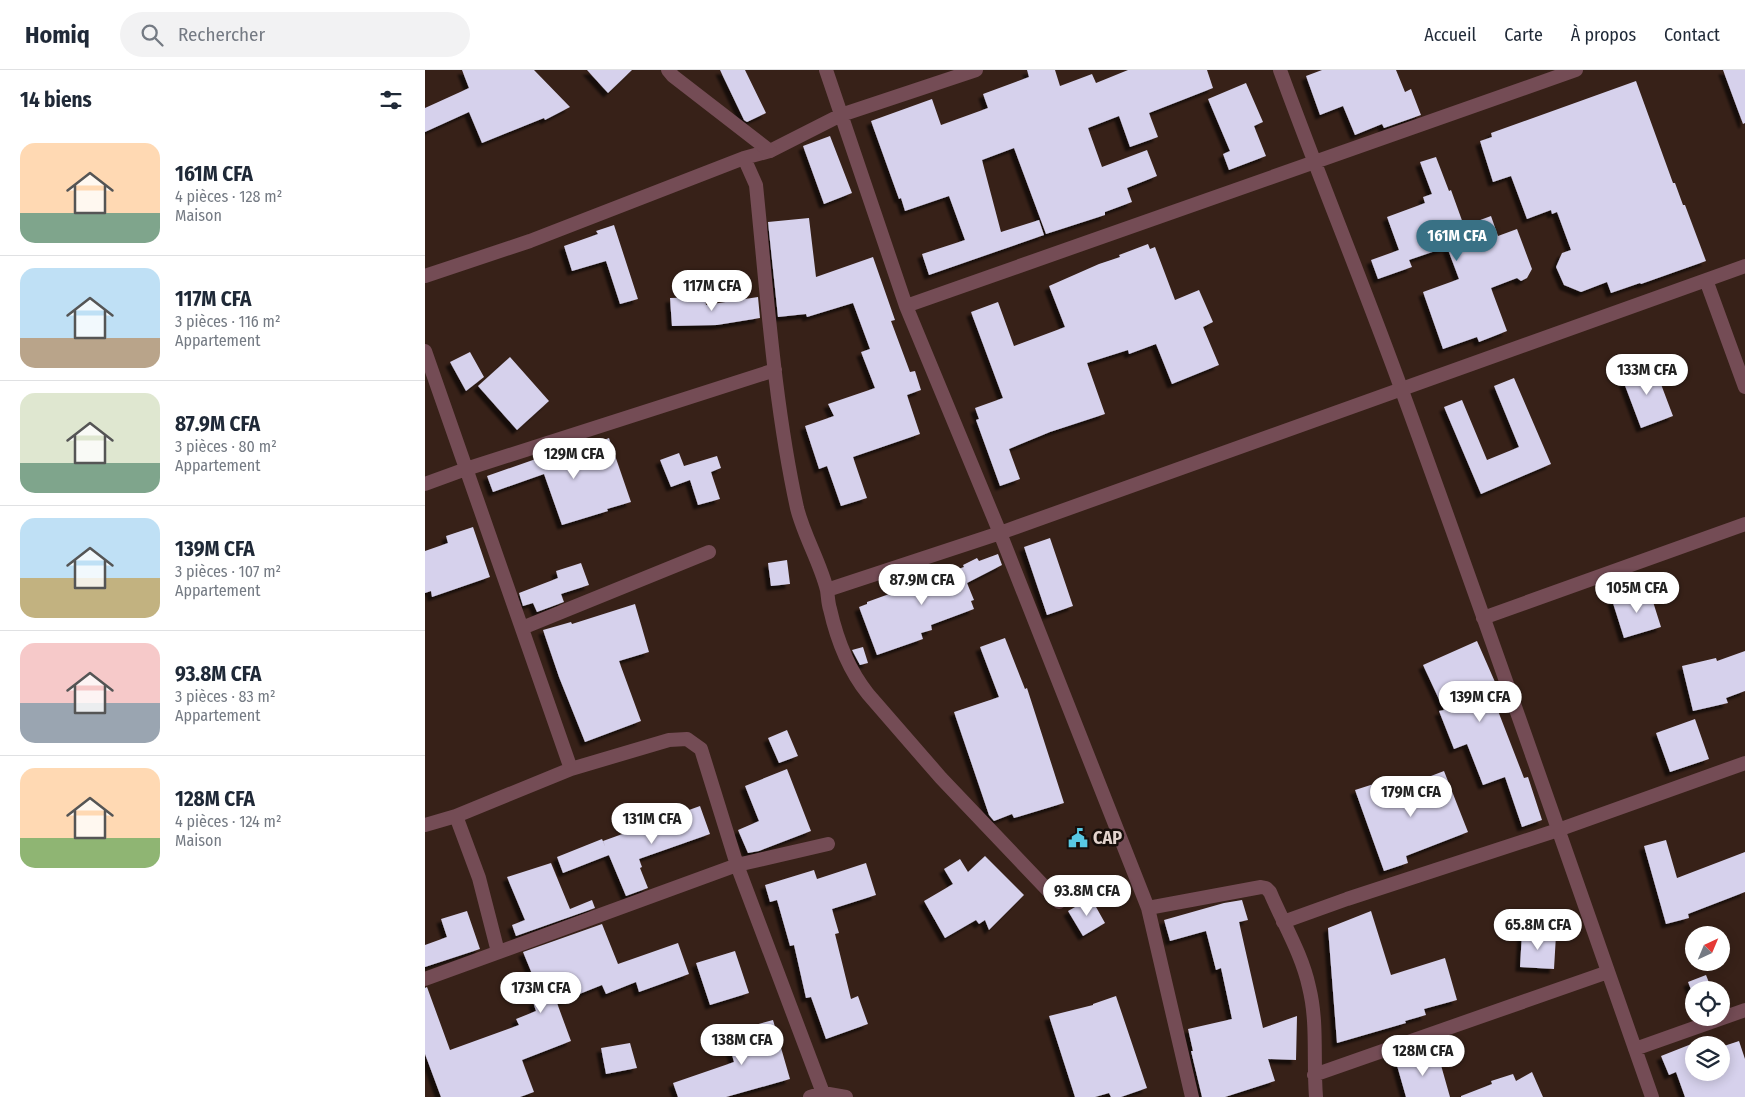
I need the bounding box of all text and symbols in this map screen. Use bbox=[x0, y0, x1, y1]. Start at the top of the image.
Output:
search box bbox=[120, 12, 470, 57]
text: Homiq bbox=[25, 21, 90, 49]
icon: search bbox=[138, 21, 166, 49]
text: Rechercher bbox=[178, 23, 265, 46]
text: Accueil bbox=[1424, 24, 1476, 46]
text: Carte bbox=[1504, 24, 1543, 46]
text: À propos bbox=[1571, 24, 1636, 46]
text: Contact bbox=[1664, 24, 1720, 46]
icon: filters bbox=[377, 86, 405, 114]
text: 14 biens bbox=[20, 87, 92, 113]
text: 161M CFA bbox=[175, 161, 253, 187]
icon: home bbox=[60, 163, 120, 223]
text: 4 pièces · 128 m² bbox=[175, 187, 282, 206]
text: Maison bbox=[175, 206, 222, 225]
pin: 161M CFA bbox=[1405, 220, 1509, 262]
text: 161M CFA bbox=[1427, 226, 1487, 245]
pin: 117M CFA bbox=[660, 270, 764, 312]
text: 117M CFA bbox=[683, 276, 741, 295]
text: 117M CFA bbox=[175, 286, 251, 312]
icon: home bbox=[60, 288, 120, 348]
text: 3 pièces · 116 m² bbox=[175, 312, 281, 331]
text: Appartement bbox=[175, 331, 261, 350]
pin: 133M CFA bbox=[1595, 354, 1699, 396]
text: 133M CFA bbox=[1617, 360, 1677, 379]
text: 87.9M CFA bbox=[175, 411, 260, 437]
icon: home bbox=[60, 413, 120, 473]
text: 3 pièces · 80 m² bbox=[175, 437, 277, 456]
pin: 129M CFA bbox=[522, 438, 626, 480]
text: 129M CFA bbox=[544, 444, 604, 463]
text: Appartement bbox=[175, 456, 261, 475]
text: 139M CFA bbox=[175, 536, 255, 562]
icon: home bbox=[60, 538, 120, 598]
text: 3 pièces · 107 m² bbox=[175, 562, 281, 581]
pin: 87.9M CFA bbox=[865, 564, 979, 606]
text: 87.9M CFA bbox=[890, 570, 954, 589]
pin: 105M CFA bbox=[1585, 572, 1689, 614]
text: 105M CFA bbox=[1606, 578, 1668, 597]
text: Appartement bbox=[175, 581, 261, 600]
text: 93.8M CFA bbox=[175, 661, 261, 687]
icon: home bbox=[60, 663, 120, 723]
pin: 139M CFA bbox=[1428, 680, 1532, 723]
text: 3 pièces · 83 m² bbox=[175, 687, 276, 706]
text: 139M CFA bbox=[1450, 687, 1510, 706]
text: Appartement bbox=[175, 706, 261, 725]
pin: 179M CFA bbox=[1359, 776, 1463, 818]
text: 179M CFA bbox=[1381, 782, 1441, 801]
text: 128M CFA bbox=[175, 786, 255, 812]
icon: home bbox=[60, 788, 120, 848]
pin: 131M CFA bbox=[600, 802, 704, 845]
text: 131M CFA bbox=[623, 809, 681, 828]
text: 4 pièces · 124 m² bbox=[175, 812, 282, 831]
public building icon: CAP bbox=[1067, 827, 1089, 849]
place label: CAP bbox=[1093, 827, 1122, 849]
text: Maison bbox=[175, 831, 222, 850]
pin: 93.8M CFA bbox=[1030, 874, 1144, 917]
text: 93.8M CFA bbox=[1054, 881, 1120, 900]
pin: 65.8M CFA bbox=[1481, 908, 1595, 951]
text: 65.8M CFA bbox=[1505, 915, 1571, 934]
north arrow bbox=[1685, 926, 1730, 971]
map controls bbox=[1685, 926, 1730, 1081]
pin: 173M CFA bbox=[489, 972, 593, 1014]
text: 173M CFA bbox=[511, 978, 571, 997]
button: locate bbox=[1685, 981, 1730, 1026]
pin: 138M CFA bbox=[690, 1024, 794, 1066]
text: 138M CFA bbox=[712, 1030, 772, 1049]
pin: 128M CFA bbox=[1371, 1034, 1475, 1077]
button: layers bbox=[1685, 1036, 1730, 1081]
text: 128M CFA bbox=[1393, 1041, 1453, 1060]

